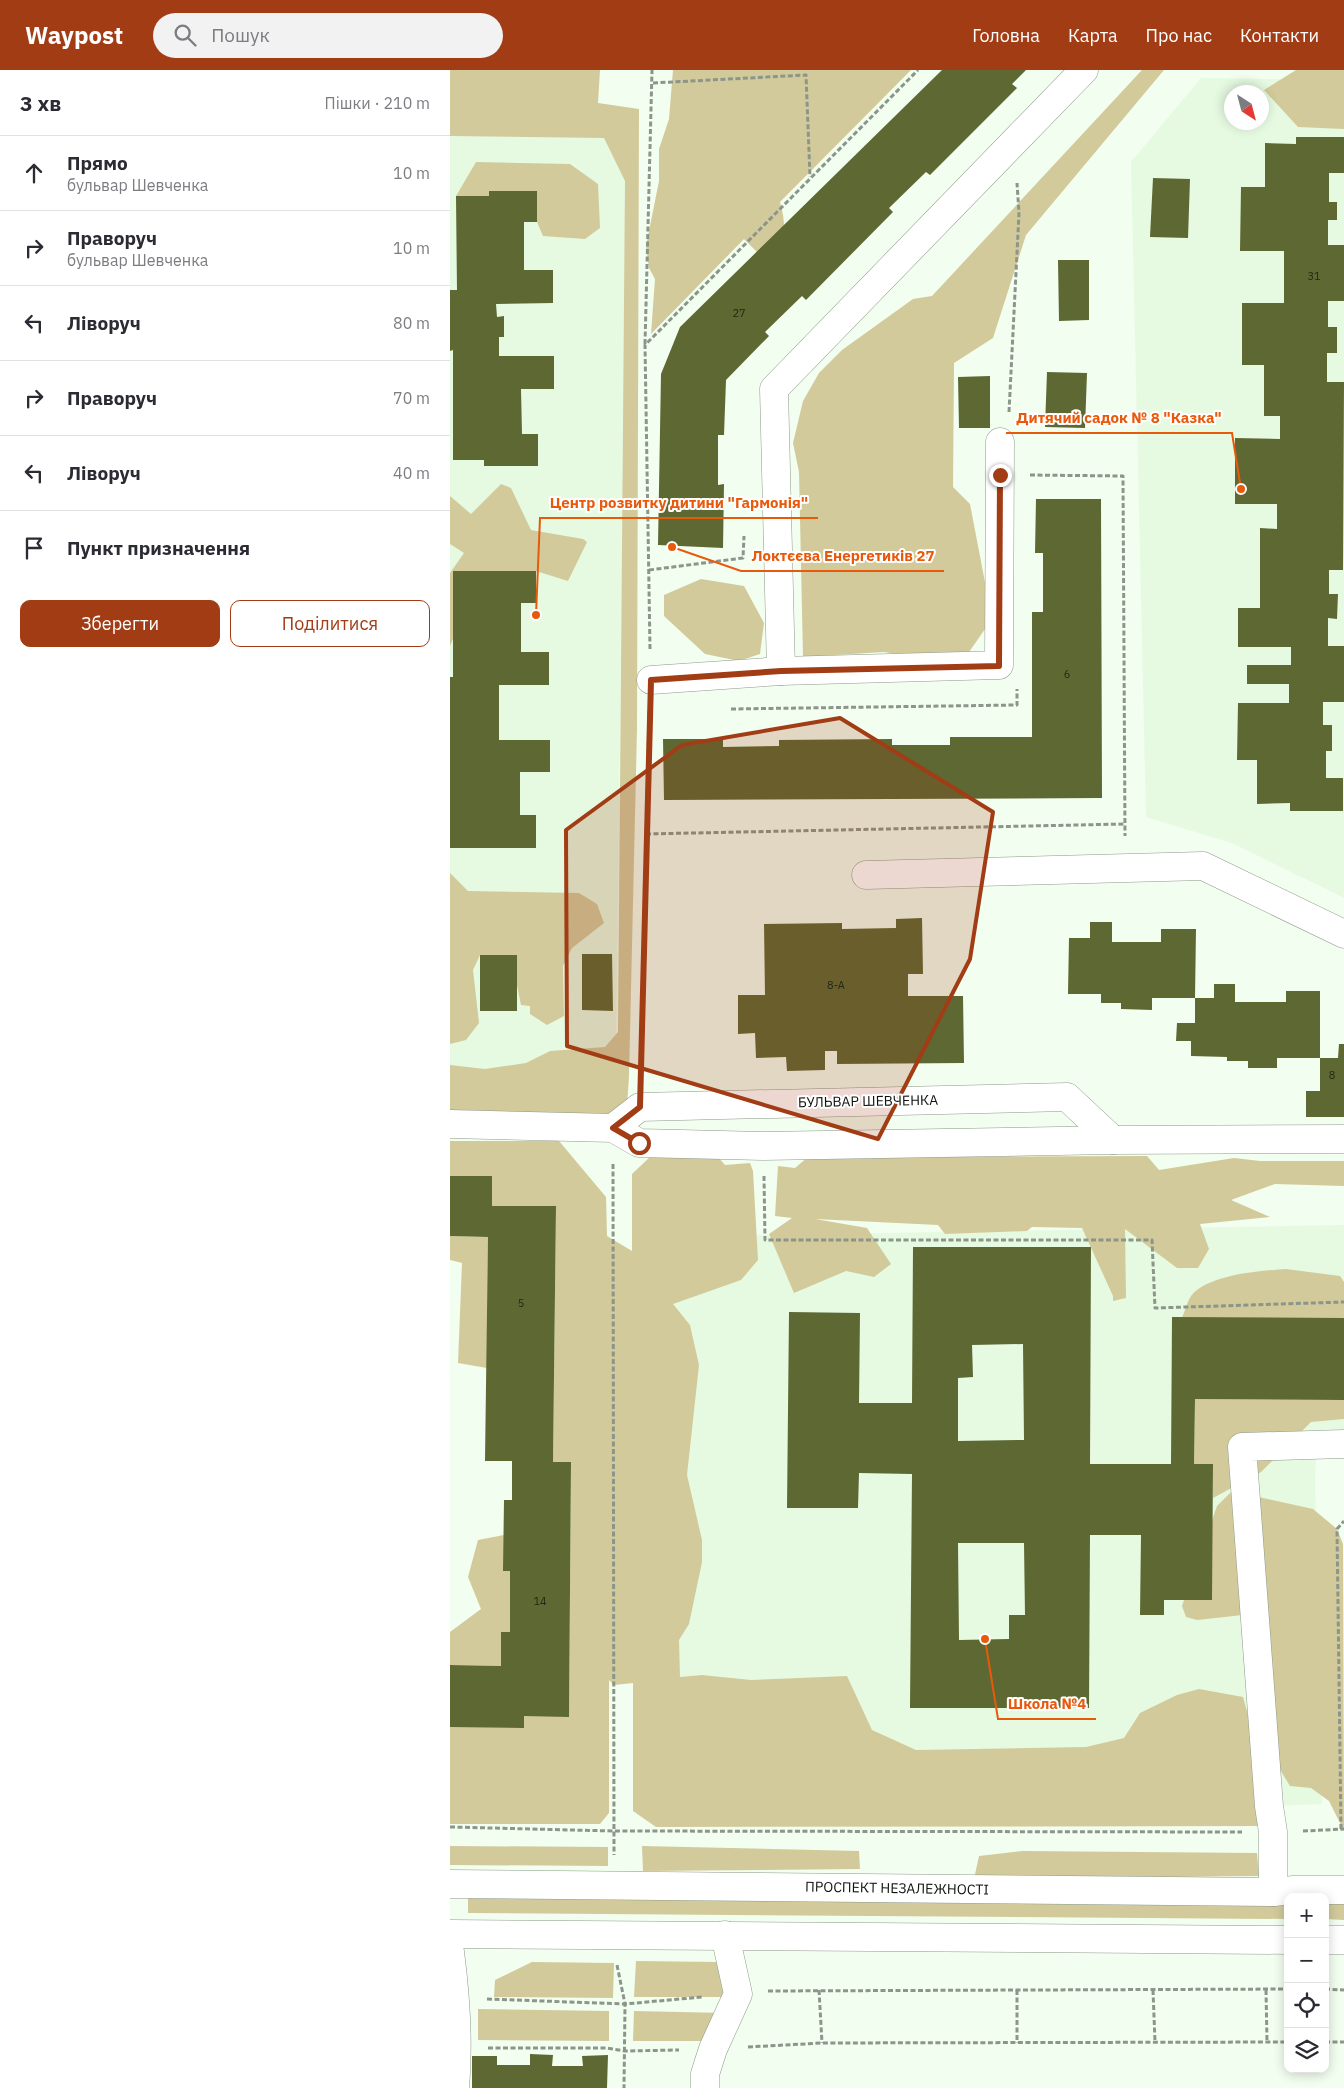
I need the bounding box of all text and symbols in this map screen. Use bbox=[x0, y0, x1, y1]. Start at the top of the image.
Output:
search box bbox=[153, 13, 503, 58]
text: Waypost bbox=[25, 19, 123, 51]
icon: search bbox=[171, 21, 199, 49]
text: Пошук bbox=[211, 23, 270, 47]
text: Головна bbox=[972, 24, 1040, 47]
text: Карта bbox=[1068, 24, 1118, 47]
text: Про нас bbox=[1146, 24, 1212, 47]
text: Контакти bbox=[1240, 24, 1319, 47]
north arrow bbox=[1224, 85, 1269, 130]
text: 3 хв bbox=[20, 89, 61, 117]
text: Пішки · 210 m bbox=[325, 93, 430, 113]
text: Прямо bbox=[67, 151, 128, 175]
icon: ahead bbox=[20, 159, 48, 187]
text: 10 m bbox=[393, 163, 430, 183]
text: бульвар Шевченка bbox=[67, 175, 208, 195]
text: Праворуч bbox=[67, 226, 157, 250]
icon: right bbox=[20, 234, 48, 262]
text: 10 m bbox=[393, 238, 430, 258]
text: бульвар Шевченка bbox=[67, 250, 208, 270]
house number: 31 bbox=[1307, 269, 1321, 283]
house number: 27 bbox=[732, 306, 746, 320]
icon: left bbox=[20, 309, 48, 337]
text: Ліворуч bbox=[67, 311, 141, 335]
text: 80 m bbox=[393, 313, 430, 333]
icon: right bbox=[20, 384, 48, 412]
text: Праворуч bbox=[67, 386, 157, 410]
text: 70 m bbox=[393, 388, 430, 408]
callout: Дитячий садок № 8 "Казка" bbox=[1006, 403, 1232, 433]
text: Дитячий садок № 8 "Казка" bbox=[1016, 408, 1222, 427]
icon: left bbox=[20, 459, 48, 487]
text: Ліворуч bbox=[67, 461, 141, 485]
text: 40 m bbox=[393, 463, 430, 483]
route end bbox=[989, 464, 1012, 487]
callout: Центр розвитку дитини "Гармонія" bbox=[540, 488, 818, 518]
text: Центр розвитку дитини "Гармонія" bbox=[550, 493, 808, 512]
icon: arrive bbox=[20, 534, 48, 562]
text: Пункт призначення bbox=[67, 536, 250, 560]
callout: Локтєєва Енергетиків 27 bbox=[741, 541, 944, 571]
text: Локтєєва Енергетиків 27 bbox=[751, 546, 935, 565]
button: Зберегти bbox=[20, 600, 220, 647]
button: Поділитися bbox=[230, 600, 430, 647]
house number: 6 bbox=[1064, 667, 1070, 681]
house number: 8-А bbox=[827, 978, 845, 992]
house number: 8 bbox=[1329, 1068, 1335, 1082]
street label: БУЛЬВАР ШЕВЧЕНКА bbox=[798, 1091, 938, 1111]
route start bbox=[628, 1132, 651, 1155]
house number: 5 bbox=[518, 1296, 524, 1310]
house number: 14 bbox=[533, 1594, 547, 1608]
callout: Школа №4 bbox=[998, 1689, 1096, 1719]
text: Школа №4 bbox=[1008, 1694, 1086, 1713]
street label: ПРОСПЕКТ НЕЗАЛЕЖНОСТІ bbox=[805, 1877, 989, 1899]
map controls bbox=[1284, 1893, 1329, 2073]
button: + bbox=[1284, 1893, 1329, 1938]
button: − bbox=[1284, 1938, 1329, 1983]
button: locate bbox=[1284, 1983, 1329, 2028]
button: layers bbox=[1284, 2028, 1329, 2073]

